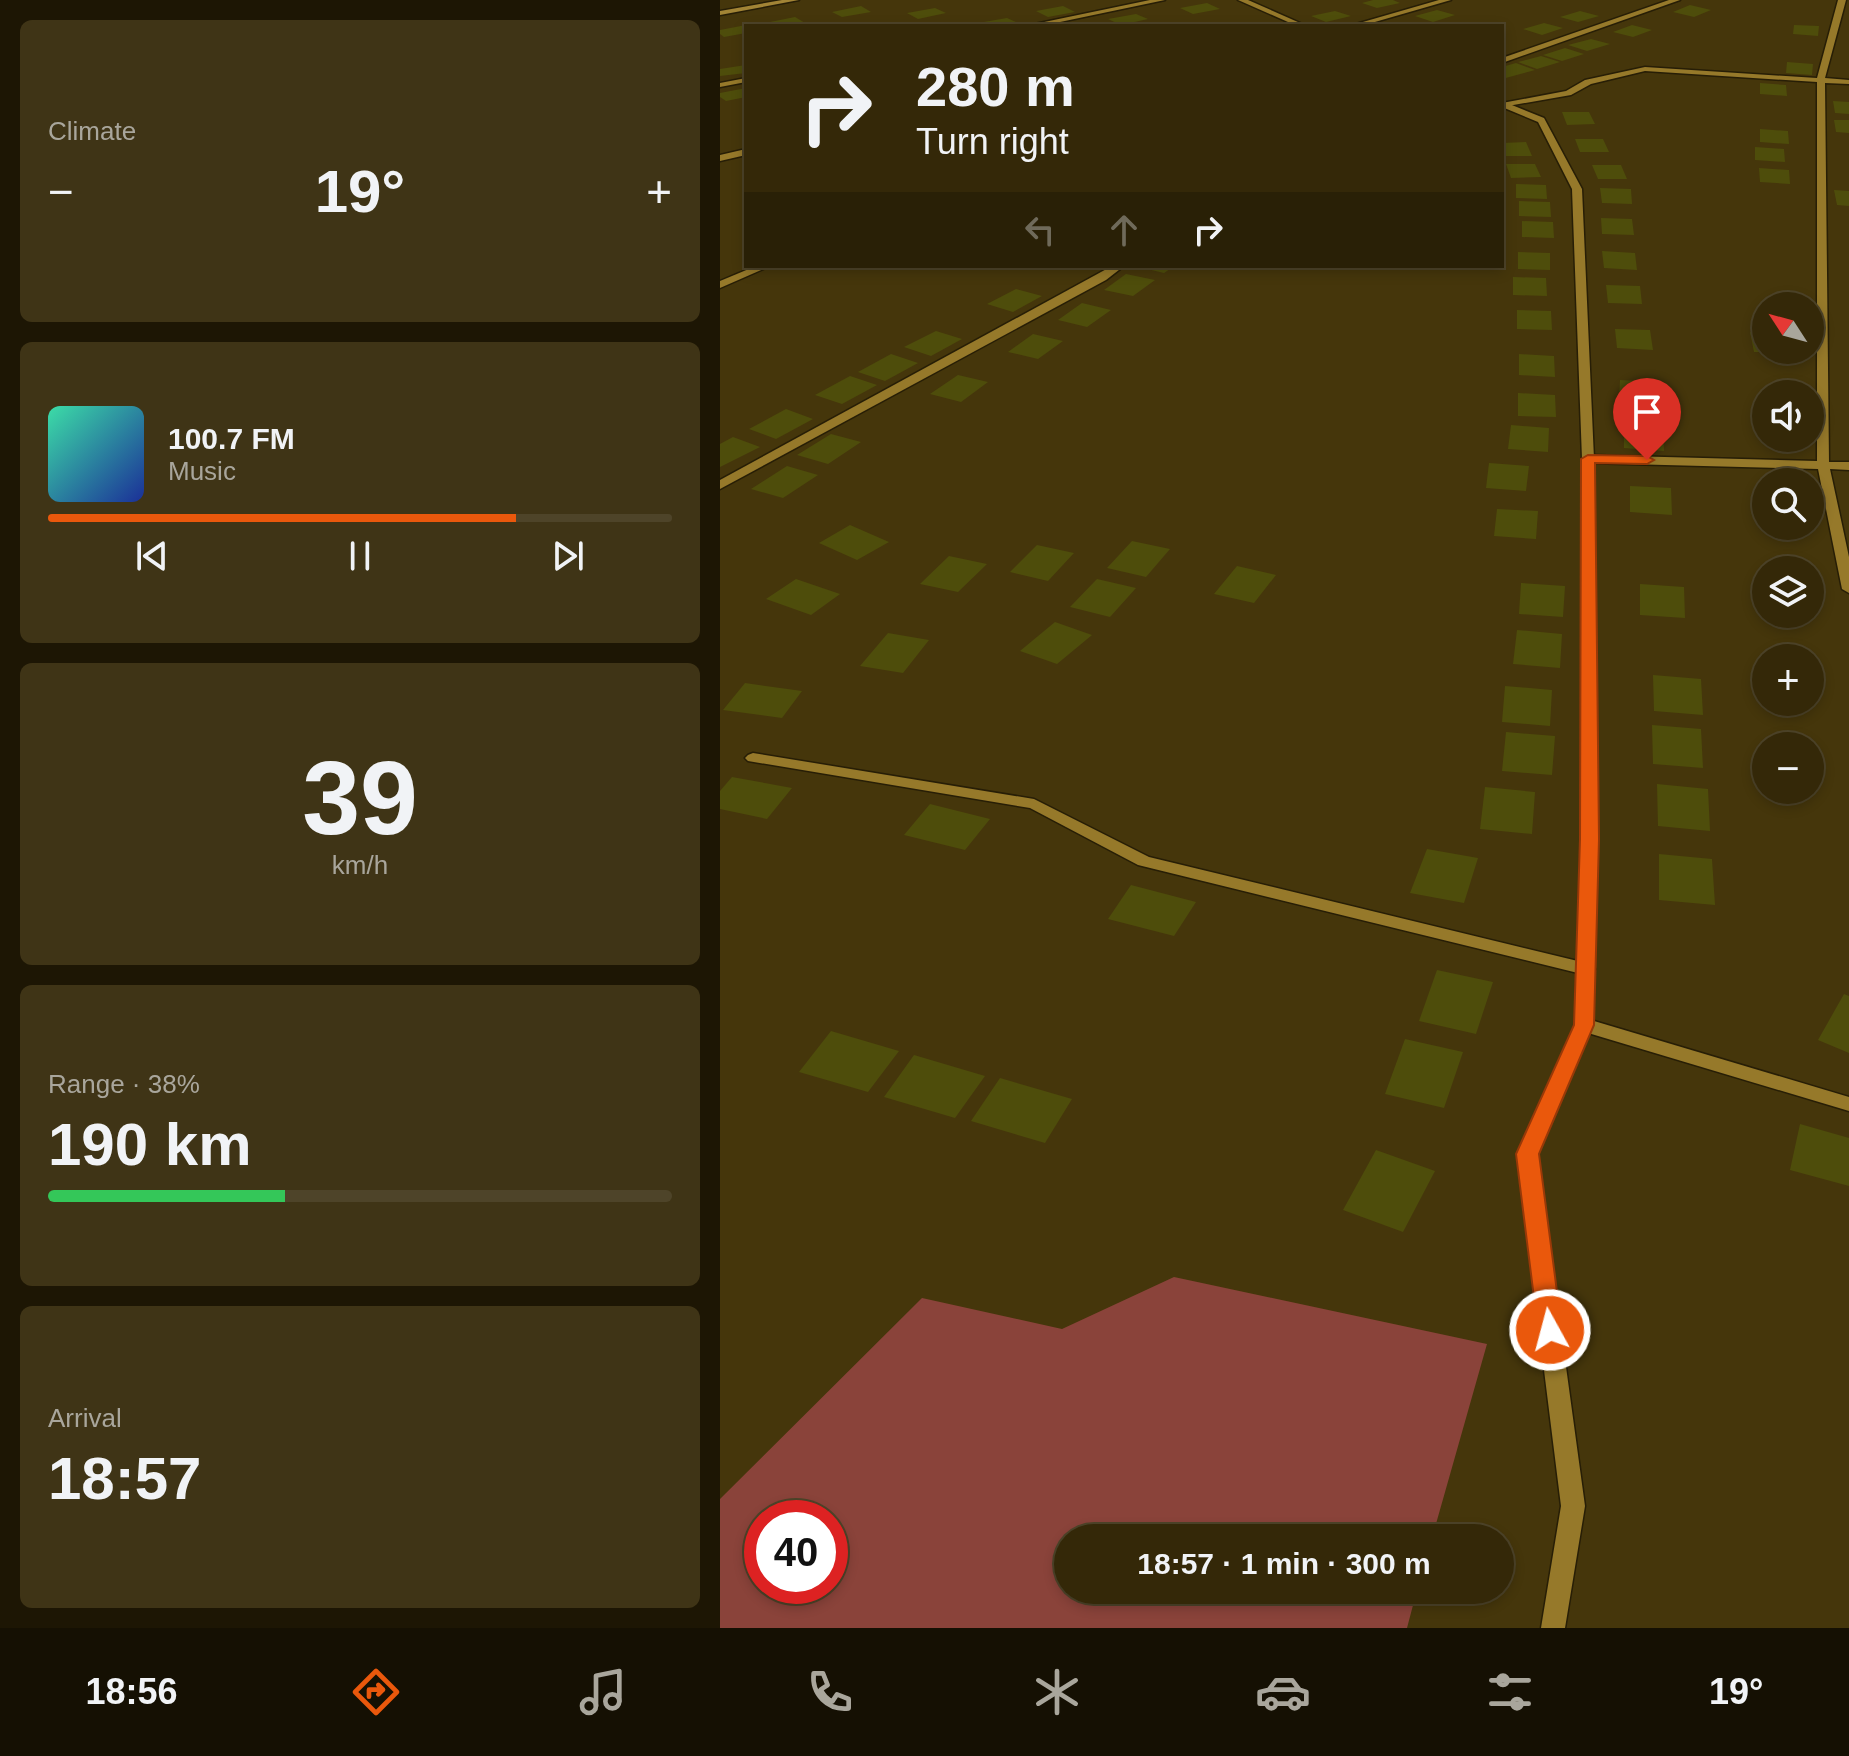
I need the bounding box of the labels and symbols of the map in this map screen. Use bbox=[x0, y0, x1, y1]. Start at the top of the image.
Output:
north arrow bbox=[1752, 292, 1824, 364]
pin bbox=[1613, 378, 1681, 460]
position arrow bbox=[1508, 1288, 1592, 1372]
speed limit sign: 40 bbox=[744, 1500, 848, 1604]

